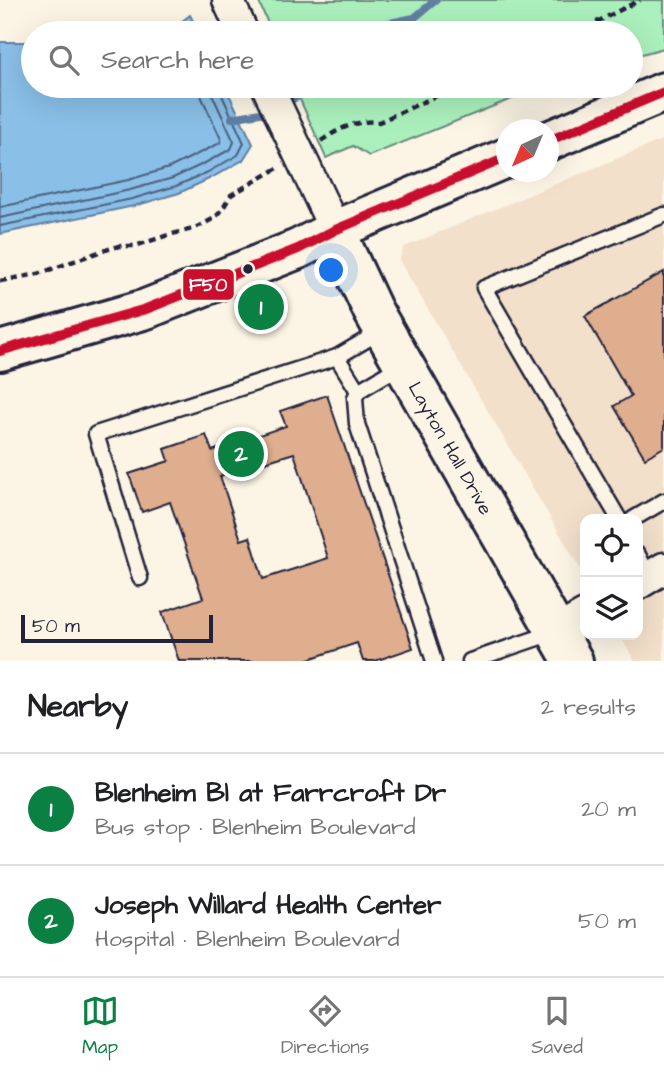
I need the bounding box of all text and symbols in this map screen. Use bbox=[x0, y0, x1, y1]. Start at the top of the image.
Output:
search box bbox=[21, 21, 643, 98]
icon: search bbox=[45, 41, 83, 79]
text: Search here bbox=[101, 42, 254, 78]
north arrow bbox=[496, 119, 559, 182]
your location bbox=[314, 253, 348, 287]
unlabelled marker bbox=[241, 262, 255, 276]
line badge: F50 bbox=[182, 268, 235, 301]
text: F50 bbox=[189, 272, 227, 299]
pin: 1 bbox=[238, 281, 284, 333]
street label: Layton Hall Drive bbox=[401, 377, 499, 520]
pin: 2 bbox=[218, 428, 264, 480]
map controls bbox=[580, 514, 643, 640]
button: locate bbox=[580, 514, 643, 577]
button: layers bbox=[580, 577, 643, 640]
scale bar bbox=[21, 612, 214, 644]
text: 50 m bbox=[32, 613, 80, 640]
text: Nearby bbox=[28, 686, 128, 728]
text: 2 results bbox=[541, 691, 636, 723]
text: Blenheim Bl at Farrcroft Dr bbox=[95, 775, 446, 811]
text: 1 bbox=[50, 793, 52, 825]
text: 20 m bbox=[581, 793, 636, 825]
text: Bus stop · Blenheim Boulevard bbox=[95, 811, 416, 843]
text: Joseph Willard Health Center bbox=[95, 887, 441, 923]
text: 2 bbox=[44, 905, 58, 937]
text: 50 m bbox=[578, 905, 636, 937]
text: Hospital · Blenheim Boulevard bbox=[95, 923, 399, 955]
tab: Map bbox=[81, 992, 119, 1061]
tab: Directions bbox=[281, 992, 369, 1061]
tab: Saved bbox=[531, 992, 583, 1061]

